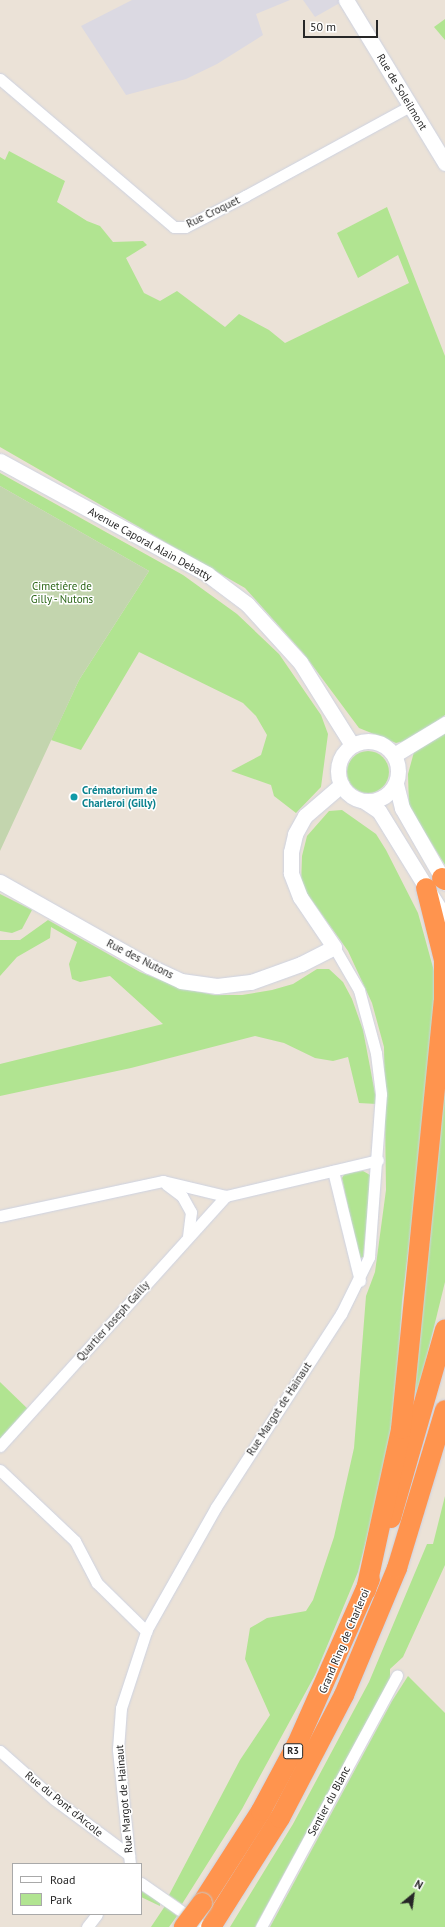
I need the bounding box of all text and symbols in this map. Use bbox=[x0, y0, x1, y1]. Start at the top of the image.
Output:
scale bar bbox=[305, 12, 380, 38]
text: 50 m bbox=[310, 19, 336, 34]
street label: Rue de Soleilmont bbox=[374, 51, 430, 133]
street label: Rue Croquet bbox=[184, 193, 242, 231]
street label: Avenue Caporal Alain Debatty bbox=[86, 504, 214, 584]
park label: Cimetière de Gilly - Nutons bbox=[30, 580, 94, 606]
place label: Crématorium de Charleroi (Gilly) bbox=[82, 784, 157, 810]
marker: Crématorium de Charleroi (Gilly) bbox=[69, 792, 79, 802]
street label: Rue des Nutons bbox=[104, 936, 176, 982]
street label: Quartier Joseph Gailly bbox=[74, 1278, 152, 1364]
street label: Rue Margot de Hainaut bbox=[244, 1360, 314, 1458]
street label: Grand Ring de Charleroi bbox=[316, 1587, 372, 1695]
road number: R3 bbox=[283, 1743, 303, 1759]
street label: Rue Margot de Hainaut bbox=[113, 1744, 135, 1854]
street label: Sentier du Blanc bbox=[305, 1764, 353, 1838]
street label: Rue du Pont d'Arcole bbox=[22, 1768, 106, 1840]
legend bbox=[12, 1863, 142, 1915]
text: Road bbox=[50, 1872, 75, 1887]
north arrow bbox=[393, 1875, 433, 1915]
text: N bbox=[412, 1877, 425, 1892]
text: Park bbox=[50, 1892, 72, 1907]

